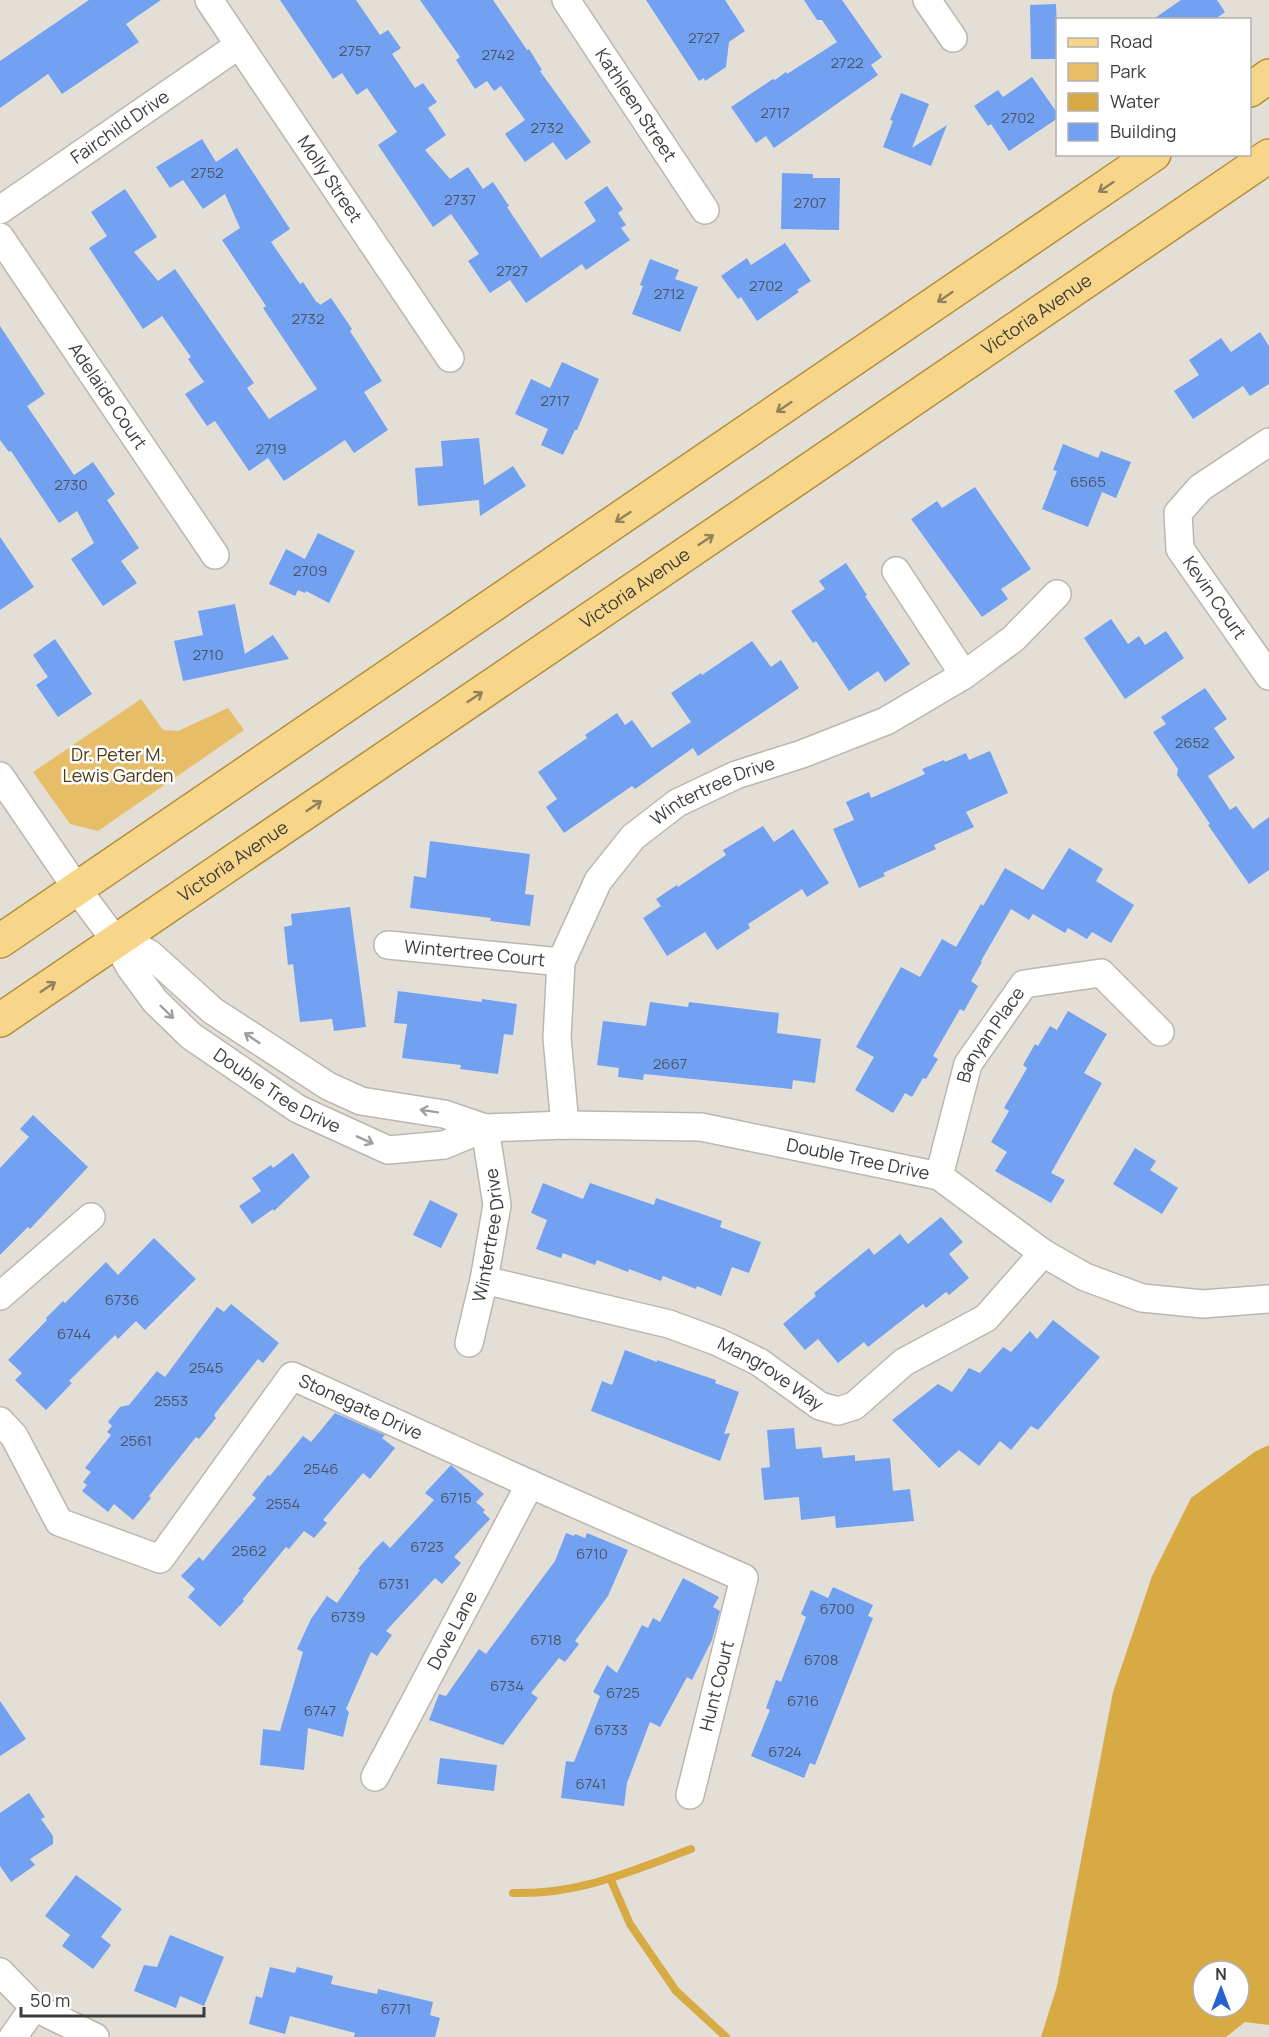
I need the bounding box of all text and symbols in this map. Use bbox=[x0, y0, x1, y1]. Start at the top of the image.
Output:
legend bbox=[1056, 18, 1251, 156]
house number: 2727 bbox=[688, 27, 720, 48]
text: Road bbox=[1110, 29, 1153, 53]
house number: 2757 bbox=[339, 40, 371, 61]
street label: Kathleen Street bbox=[590, 43, 682, 166]
house number: 2742 bbox=[482, 44, 514, 65]
house number: 2722 bbox=[830, 52, 864, 73]
text: Park bbox=[1110, 59, 1147, 83]
street label: Fairchild Drive bbox=[66, 84, 174, 169]
text: Water bbox=[1110, 89, 1160, 113]
house number: 2717 bbox=[760, 102, 790, 123]
house number: 2702 bbox=[1001, 107, 1035, 128]
house number: 2732 bbox=[531, 117, 563, 138]
text: Building bbox=[1110, 119, 1176, 143]
street label: Molly Street bbox=[293, 130, 368, 227]
house number: 2752 bbox=[191, 162, 223, 183]
one-way arrow bbox=[1098, 182, 1115, 194]
house number: 2737 bbox=[444, 189, 476, 210]
house number: 2707 bbox=[794, 192, 826, 213]
house number: 2727 bbox=[496, 260, 528, 281]
street label: Victoria Avenue bbox=[977, 268, 1096, 360]
house number: 2702 bbox=[749, 275, 783, 296]
house number: 2712 bbox=[654, 283, 684, 304]
one-way arrow bbox=[937, 291, 954, 303]
house number: 2732 bbox=[292, 308, 324, 329]
street label: Adelaide Court bbox=[64, 337, 153, 453]
house number: 2717 bbox=[540, 390, 570, 411]
one-way arrow bbox=[776, 401, 793, 413]
house number: 2719 bbox=[255, 438, 287, 459]
house number: 6565 bbox=[1070, 471, 1106, 492]
house number: 2730 bbox=[54, 474, 88, 495]
one-way arrow bbox=[615, 511, 631, 523]
one-way arrow bbox=[697, 534, 714, 546]
street label: Victoria Avenue bbox=[575, 542, 694, 633]
street label: Kevin Court bbox=[1178, 551, 1252, 643]
house number: 2709 bbox=[293, 560, 327, 581]
house number: 2710 bbox=[192, 644, 224, 665]
one-way arrow bbox=[466, 691, 483, 703]
house number: 2652 bbox=[1175, 732, 1209, 753]
park label: Dr. Peter M. Lewis Garden bbox=[62, 742, 174, 787]
street label: Wintertree Drive bbox=[645, 750, 778, 830]
one-way arrow bbox=[305, 800, 321, 812]
street label: Victoria Avenue bbox=[173, 815, 292, 907]
street label: Wintertree Court bbox=[403, 934, 546, 971]
one-way arrow bbox=[40, 981, 56, 993]
street label: Banyan Place bbox=[951, 982, 1029, 1085]
one-way arrow bbox=[159, 1005, 174, 1020]
one-way arrow bbox=[244, 1031, 261, 1044]
street label: Double Tree Drive bbox=[209, 1042, 345, 1138]
house number: 2667 bbox=[653, 1053, 687, 1074]
one-way arrow bbox=[420, 1106, 440, 1117]
street label: Double Tree Drive bbox=[785, 1132, 932, 1185]
one-way arrow bbox=[355, 1134, 373, 1146]
street label: Wintertree Drive bbox=[466, 1167, 509, 1305]
house number: 6736 bbox=[105, 1289, 139, 1310]
house number: 6744 bbox=[57, 1323, 91, 1344]
street label: Mangrove Way bbox=[714, 1331, 829, 1416]
house number: 2545 bbox=[189, 1357, 223, 1378]
street label: Stonegate Drive bbox=[295, 1368, 427, 1445]
house number: 2553 bbox=[154, 1390, 188, 1411]
house number: 2561 bbox=[120, 1430, 152, 1451]
house number: 2546 bbox=[303, 1458, 339, 1479]
house number: 6715 bbox=[440, 1487, 472, 1508]
house number: 2554 bbox=[266, 1493, 301, 1514]
house number: 6723 bbox=[410, 1536, 444, 1557]
house number: 2562 bbox=[231, 1540, 267, 1561]
house number: 6710 bbox=[576, 1543, 608, 1564]
house number: 6731 bbox=[379, 1573, 409, 1594]
street label: Dove Lane bbox=[421, 1586, 482, 1673]
house number: 6700 bbox=[819, 1598, 855, 1619]
house number: 6739 bbox=[331, 1606, 365, 1627]
house number: 6718 bbox=[530, 1629, 562, 1650]
street label: Hunt Court bbox=[693, 1638, 739, 1734]
house number: 6708 bbox=[804, 1649, 838, 1670]
house number: 6734 bbox=[490, 1675, 524, 1696]
house number: 6725 bbox=[606, 1682, 640, 1703]
house number: 6716 bbox=[787, 1690, 819, 1711]
house number: 6747 bbox=[304, 1700, 336, 1721]
house number: 6733 bbox=[594, 1719, 628, 1740]
house number: 6724 bbox=[768, 1741, 802, 1762]
house number: 6741 bbox=[576, 1773, 606, 1794]
north arrow bbox=[1191, 1959, 1251, 2019]
text: N bbox=[1215, 1963, 1227, 1985]
scale bar bbox=[21, 1980, 204, 2018]
text: 50 m bbox=[30, 1988, 70, 2012]
house number: 6771 bbox=[381, 1998, 411, 2019]

